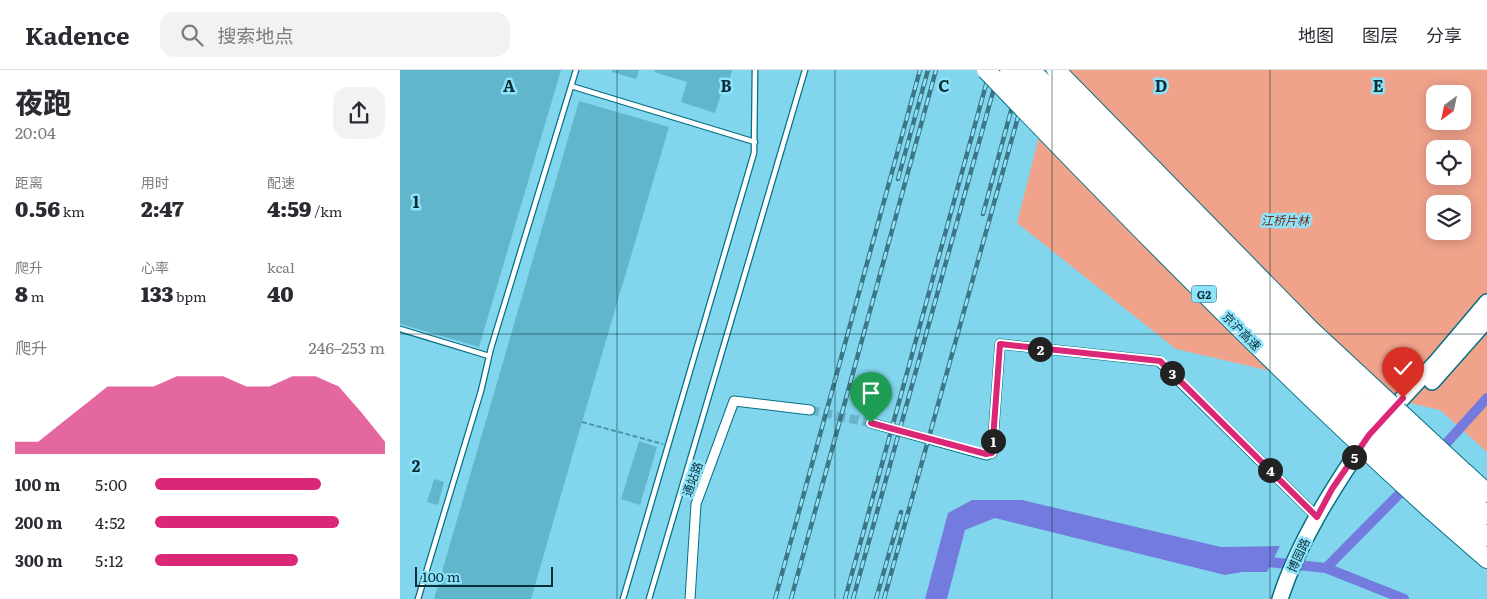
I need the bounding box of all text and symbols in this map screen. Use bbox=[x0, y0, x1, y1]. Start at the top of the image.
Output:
search box bbox=[160, 12, 510, 57]
text: Kadence bbox=[25, 17, 130, 52]
icon: search bbox=[178, 21, 206, 49]
text: 搜索地点 bbox=[218, 21, 294, 49]
text: 地图 bbox=[1298, 21, 1334, 48]
text: 图层 bbox=[1362, 21, 1398, 48]
text: 分享 bbox=[1426, 21, 1462, 48]
text: A bbox=[503, 73, 515, 97]
text: B bbox=[720, 73, 732, 97]
text: C bbox=[938, 73, 950, 97]
text: D bbox=[1155, 73, 1167, 97]
text: E bbox=[1373, 73, 1384, 97]
text: 夜跑 bbox=[15, 80, 71, 122]
north arrow bbox=[1426, 85, 1471, 130]
map controls bbox=[1426, 85, 1471, 240]
button: share bbox=[333, 87, 385, 139]
text: 20:04 bbox=[15, 120, 56, 144]
button: locate bbox=[1426, 140, 1471, 185]
text: 距离 bbox=[15, 172, 43, 192]
text: 用时 bbox=[141, 172, 169, 192]
text: 配速 bbox=[267, 172, 295, 192]
text: 1 bbox=[413, 189, 420, 213]
text: 0.56 bbox=[15, 192, 60, 223]
text: 2:47 bbox=[141, 192, 184, 223]
text: 4:59 bbox=[267, 192, 311, 223]
button: layers bbox=[1426, 195, 1471, 240]
text: km bbox=[60, 201, 85, 221]
text: /km bbox=[311, 201, 342, 221]
park label: 江桥片林 bbox=[1261, 211, 1311, 229]
text: 爬升 bbox=[15, 257, 43, 277]
text: 心率 bbox=[141, 257, 169, 277]
text: kcal bbox=[267, 257, 295, 277]
text: 8 bbox=[15, 277, 28, 308]
text: 133 bbox=[141, 277, 173, 308]
text: 40 bbox=[267, 277, 294, 308]
road number: G2 bbox=[1192, 285, 1216, 302]
text: m bbox=[28, 286, 44, 306]
text: bpm bbox=[173, 286, 207, 306]
street label: 京沪高速 bbox=[1219, 308, 1265, 354]
text: 爬升 bbox=[15, 335, 47, 359]
text: 246–253 m bbox=[308, 335, 385, 359]
pin: 2 bbox=[1028, 336, 1052, 362]
text: 2 bbox=[1037, 339, 1044, 359]
pin bbox=[1382, 347, 1424, 398]
icon: check bbox=[1389, 354, 1417, 382]
pin: 3 bbox=[1160, 360, 1184, 386]
text: 3 bbox=[1169, 363, 1176, 383]
pin bbox=[850, 372, 892, 423]
icon: arrive bbox=[857, 379, 885, 407]
pin: 1 bbox=[980, 428, 1006, 454]
text: 1 bbox=[991, 431, 996, 451]
pin: 5 bbox=[1342, 444, 1366, 470]
text: 5 bbox=[1351, 447, 1358, 467]
text: 2 bbox=[412, 453, 421, 477]
pin: 4 bbox=[1258, 458, 1282, 482]
street label: 通站路 bbox=[677, 459, 707, 499]
text: 4 bbox=[1266, 460, 1275, 480]
text: 100 m bbox=[15, 472, 61, 496]
text: 5:00 bbox=[95, 472, 127, 496]
text: 200 m bbox=[15, 510, 62, 534]
text: 4:52 bbox=[95, 510, 125, 534]
street label: 博园路 bbox=[1282, 535, 1314, 575]
text: 300 m bbox=[15, 548, 63, 572]
text: 5:12 bbox=[95, 548, 123, 572]
scale bar bbox=[415, 564, 552, 587]
text: 100 m bbox=[422, 566, 460, 586]

